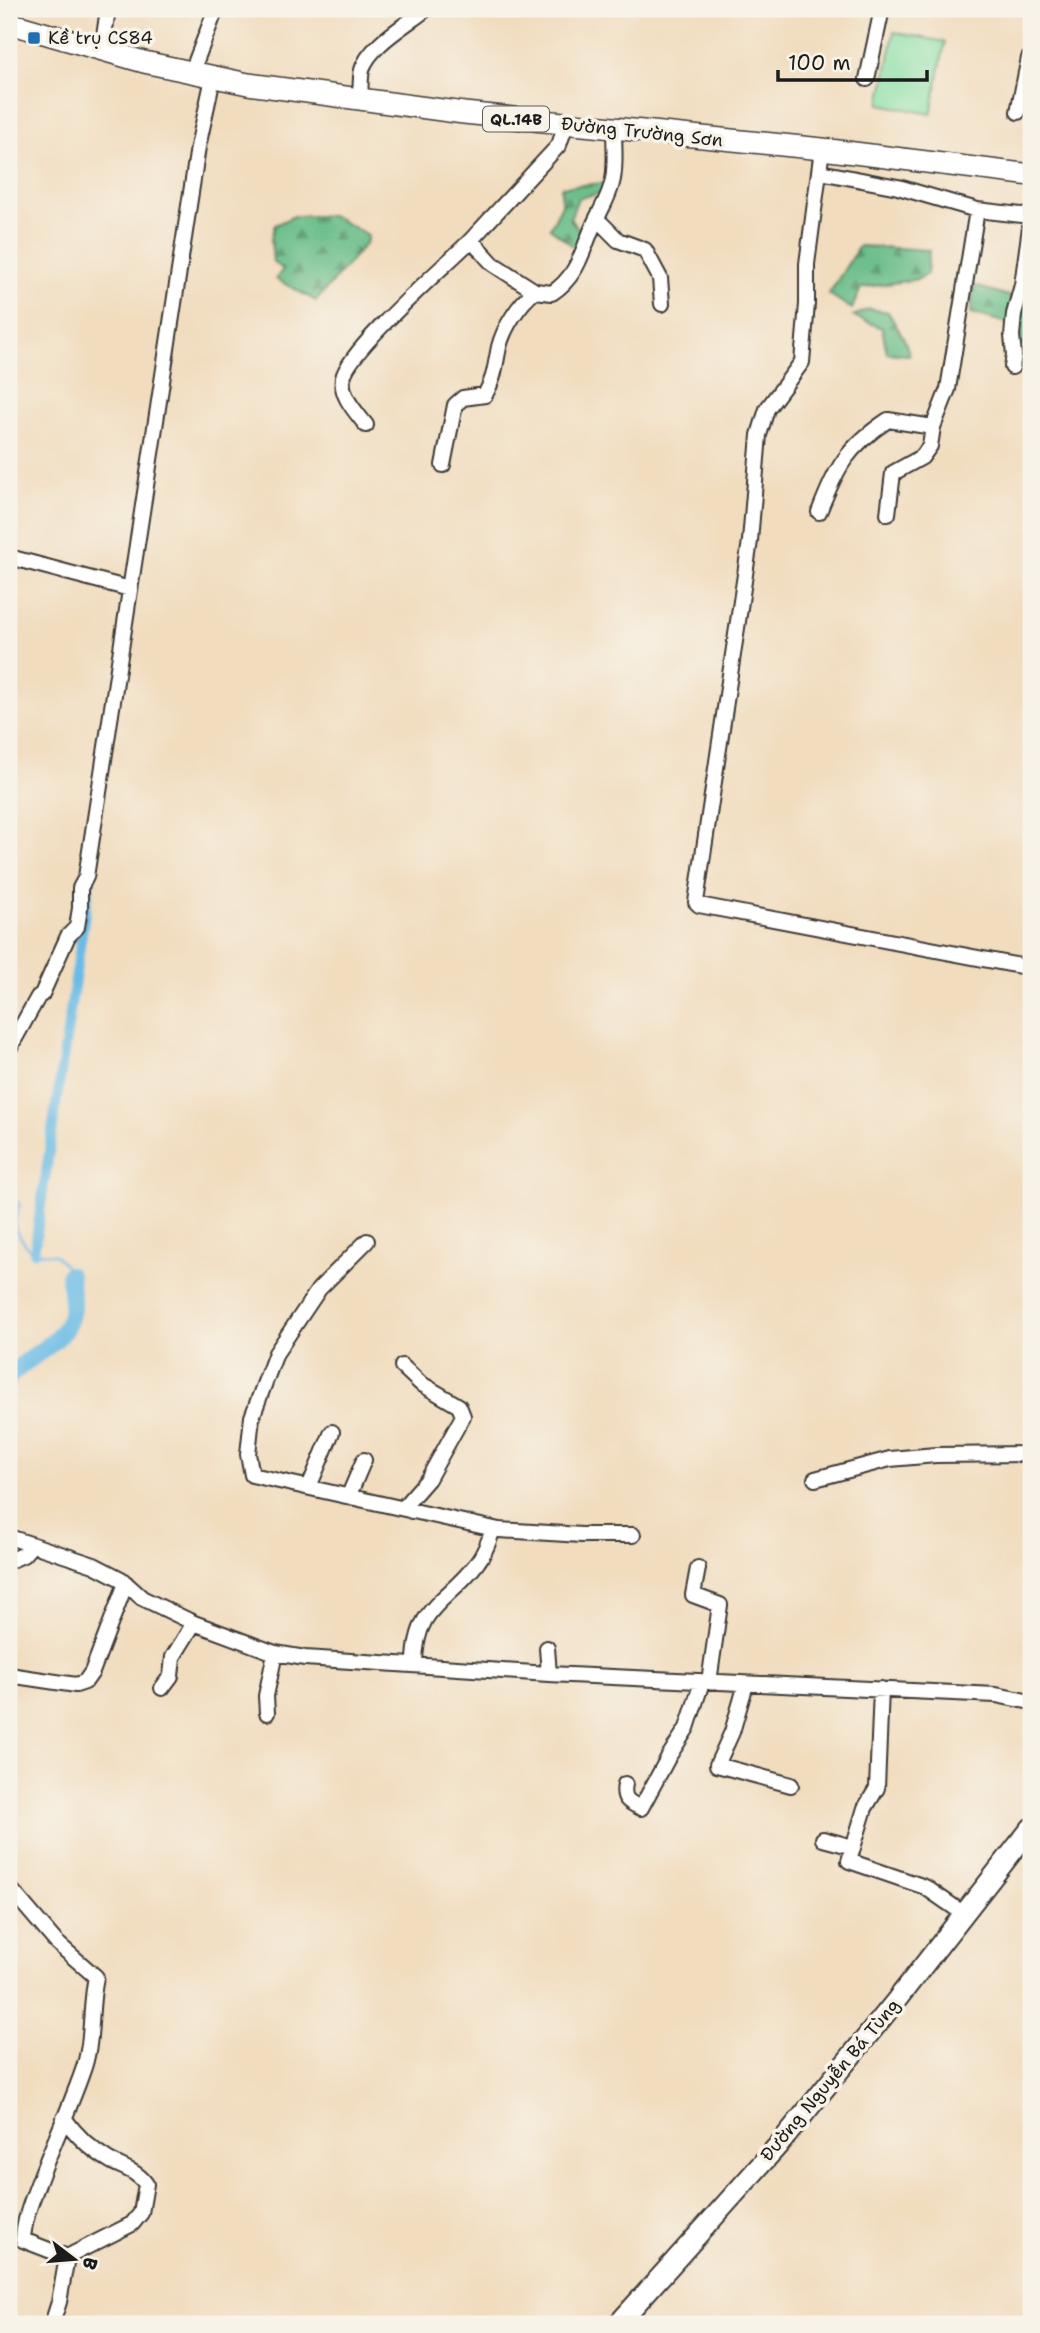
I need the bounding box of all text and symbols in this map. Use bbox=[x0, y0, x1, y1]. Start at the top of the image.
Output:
place label: Kề trụ CS84 bbox=[48, 26, 153, 50]
marker: Kề trụ CS84 bbox=[26, 30, 42, 46]
scale bar bbox=[778, 38, 926, 82]
text: 100 m bbox=[788, 49, 851, 77]
road number: QL.14B bbox=[483, 106, 549, 132]
street label: Đường Trường Sơn bbox=[560, 112, 724, 152]
street label: Đường Nguyễn Bá Tùng bbox=[755, 1994, 905, 2166]
north arrow bbox=[38, 2224, 108, 2294]
text: B bbox=[76, 2254, 104, 2273]

